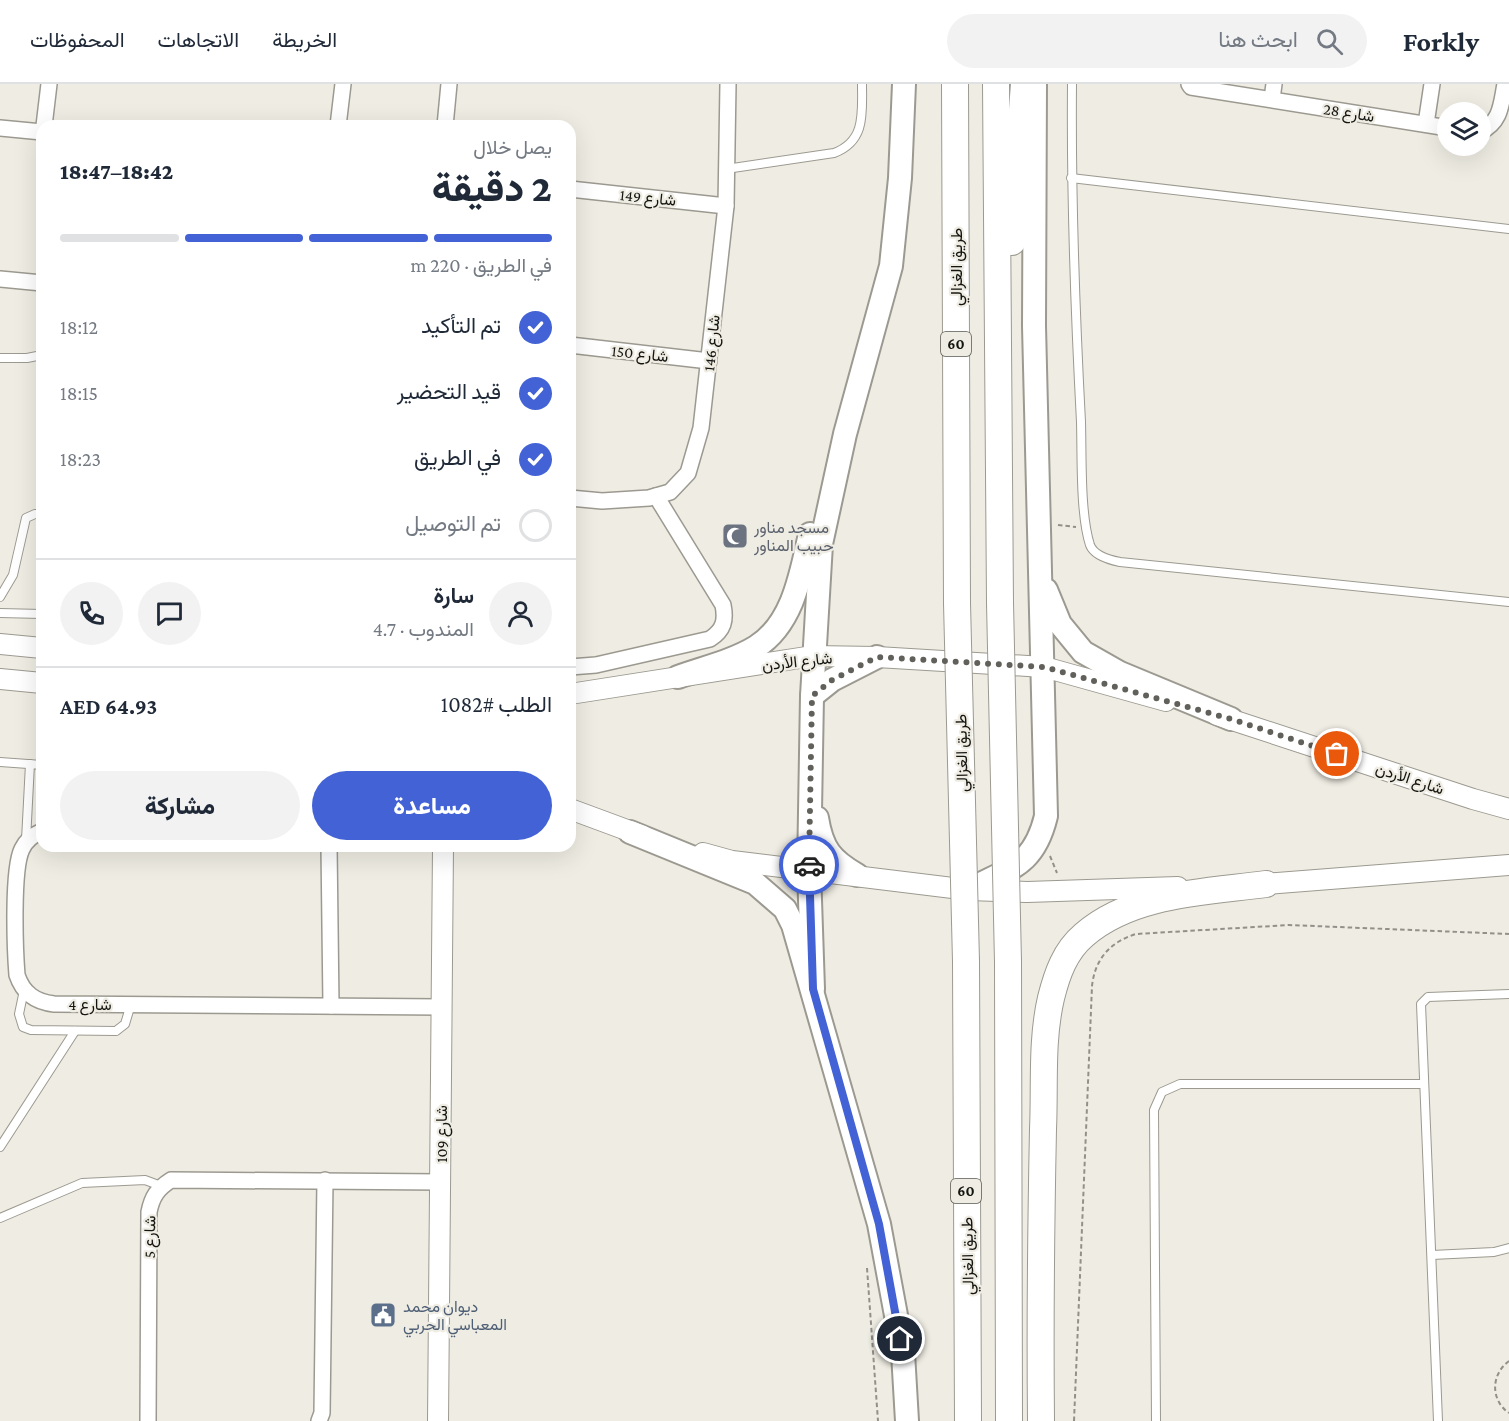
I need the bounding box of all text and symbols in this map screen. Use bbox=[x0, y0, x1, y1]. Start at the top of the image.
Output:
search box bbox=[947, 14, 1367, 68]
icon: search bbox=[1313, 25, 1346, 58]
text: Forkly bbox=[1403, 26, 1479, 57]
text: ابحث هنا bbox=[1218, 27, 1298, 52]
text: المحفوظات bbox=[30, 28, 125, 52]
text: الاتجاهات bbox=[158, 28, 239, 52]
text: الخريطة bbox=[272, 28, 337, 52]
street label: شارع 28 bbox=[1322, 100, 1376, 128]
map controls bbox=[1437, 102, 1491, 156]
button: layers bbox=[1437, 102, 1491, 156]
text: يصل خلال bbox=[473, 136, 552, 158]
text: 18:42–18:47 bbox=[60, 159, 173, 184]
text: 2 دقيقة bbox=[432, 166, 552, 209]
street label: شارع 149 bbox=[619, 186, 677, 212]
street label: طريق الغزالي bbox=[948, 228, 970, 306]
text: في الطريق · 220 m bbox=[410, 254, 552, 276]
icon: check bbox=[519, 311, 552, 344]
text: تم التأكيد bbox=[421, 313, 501, 338]
street label: شارع 146 bbox=[700, 314, 726, 372]
text: 18:12 bbox=[60, 316, 98, 338]
road number: 60 bbox=[941, 332, 971, 356]
street label: شارع 150 bbox=[610, 342, 669, 368]
icon: check bbox=[519, 377, 552, 410]
text: قيد التحضير bbox=[397, 379, 501, 404]
text: 18:15 bbox=[60, 382, 98, 404]
icon: check bbox=[519, 443, 552, 476]
text: في الطريق bbox=[414, 445, 501, 470]
text: 18:23 bbox=[60, 448, 101, 470]
text: تم التوصيل bbox=[405, 511, 501, 536]
place label: مسجد مناور حبيب المناور bbox=[753, 519, 834, 556]
mosque icon: مسجد مناور حبيب المناور bbox=[720, 521, 750, 551]
button: phone bbox=[60, 582, 123, 645]
button: chat bbox=[138, 582, 201, 645]
button: person bbox=[489, 582, 552, 645]
text: سارة bbox=[433, 583, 474, 608]
text: المندوب · 4.7 bbox=[373, 618, 474, 640]
street label: شارع الأردن bbox=[761, 649, 833, 677]
text: الطلب #1082 bbox=[441, 692, 552, 717]
text: AED 64.93 bbox=[60, 694, 157, 719]
street label: طريق الغزالي bbox=[952, 714, 976, 792]
pin bbox=[1311, 728, 1362, 779]
icon: bag bbox=[1320, 737, 1353, 770]
street label: شارع الأردن bbox=[1373, 759, 1446, 800]
button: مشاركة bbox=[60, 771, 300, 840]
button: مساعدة bbox=[312, 771, 552, 840]
courier bbox=[779, 835, 839, 895]
icon: car bbox=[793, 849, 826, 882]
street label: شارع 4 bbox=[68, 996, 112, 1016]
street label: شارع 109 bbox=[433, 1105, 453, 1163]
road number: 60 bbox=[951, 1179, 981, 1203]
street label: شارع 5 bbox=[141, 1215, 161, 1259]
street label: طريق الغزالي bbox=[958, 1217, 982, 1295]
place label: ديوان محمد المعباسي الحربي bbox=[403, 1298, 507, 1338]
public building icon: ديوان محمد المعباسي الحربي bbox=[368, 1300, 398, 1330]
pin bbox=[874, 1313, 925, 1364]
icon: home bbox=[883, 1322, 916, 1355]

